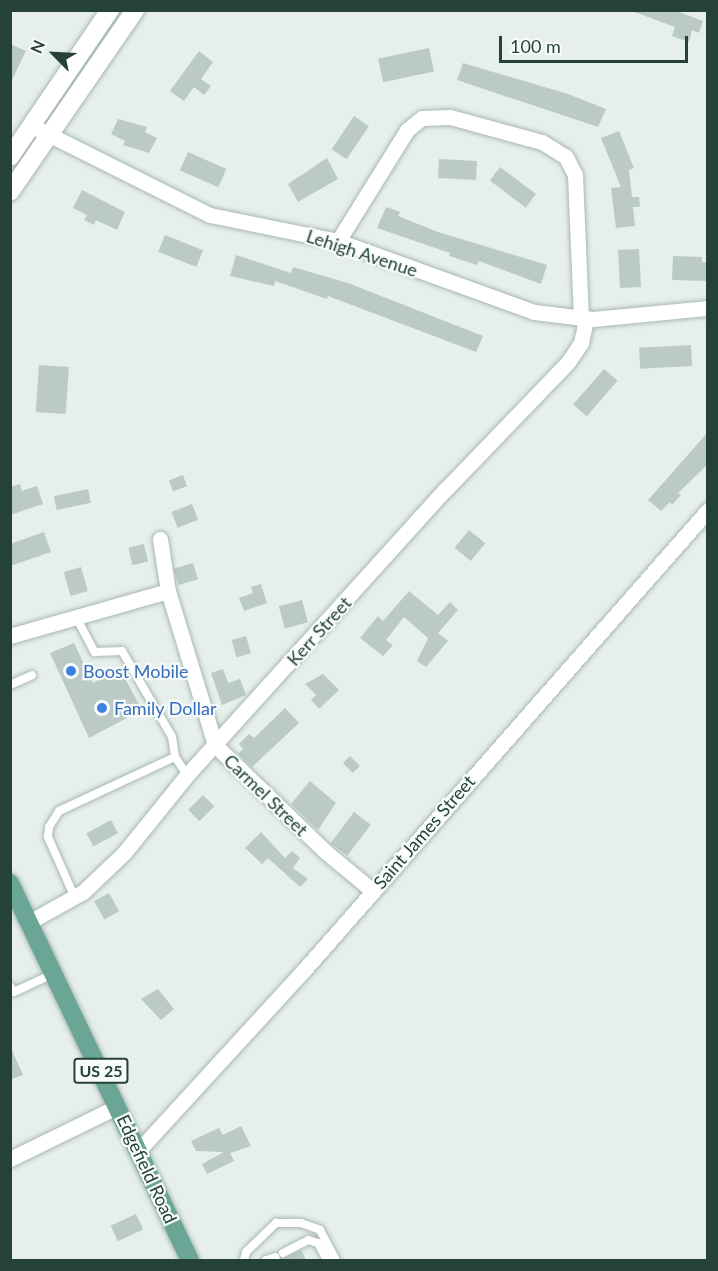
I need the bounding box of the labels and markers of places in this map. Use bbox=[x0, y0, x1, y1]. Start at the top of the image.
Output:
place label: Boost Mobile bbox=[83, 660, 189, 682]
marker: Boost Mobile bbox=[64, 664, 78, 678]
place label: Family Dollar bbox=[114, 697, 217, 719]
marker: Family Dollar bbox=[95, 701, 109, 715]

